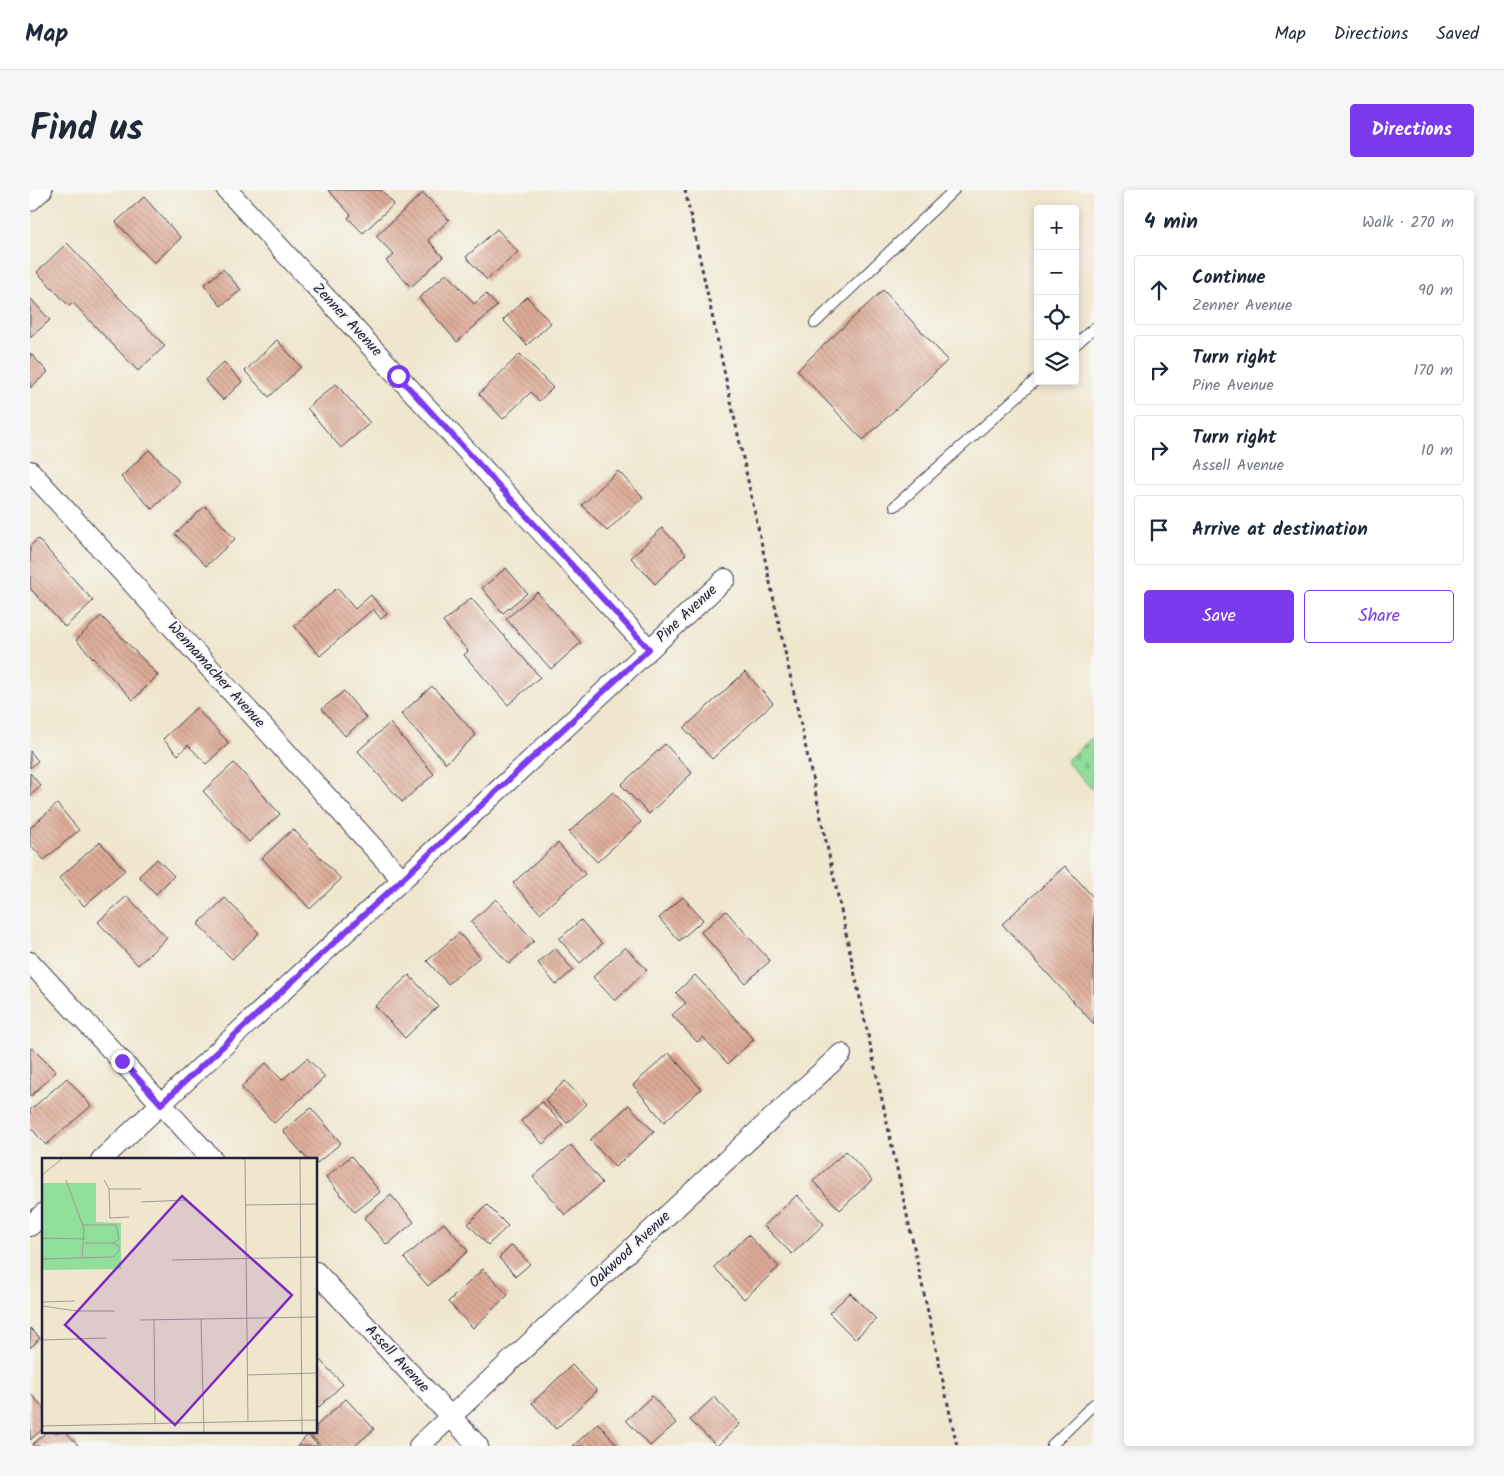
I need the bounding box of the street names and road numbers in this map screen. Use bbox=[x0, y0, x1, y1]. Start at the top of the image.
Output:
street label: Zenner Avenue bbox=[306, 277, 388, 363]
street label: Pine Avenue bbox=[651, 579, 723, 649]
street label: Wennamacher Avenue bbox=[161, 616, 271, 734]
street label: Oakwood Avenue bbox=[584, 1205, 677, 1294]
street label: Assell Avenue bbox=[359, 1319, 435, 1399]

